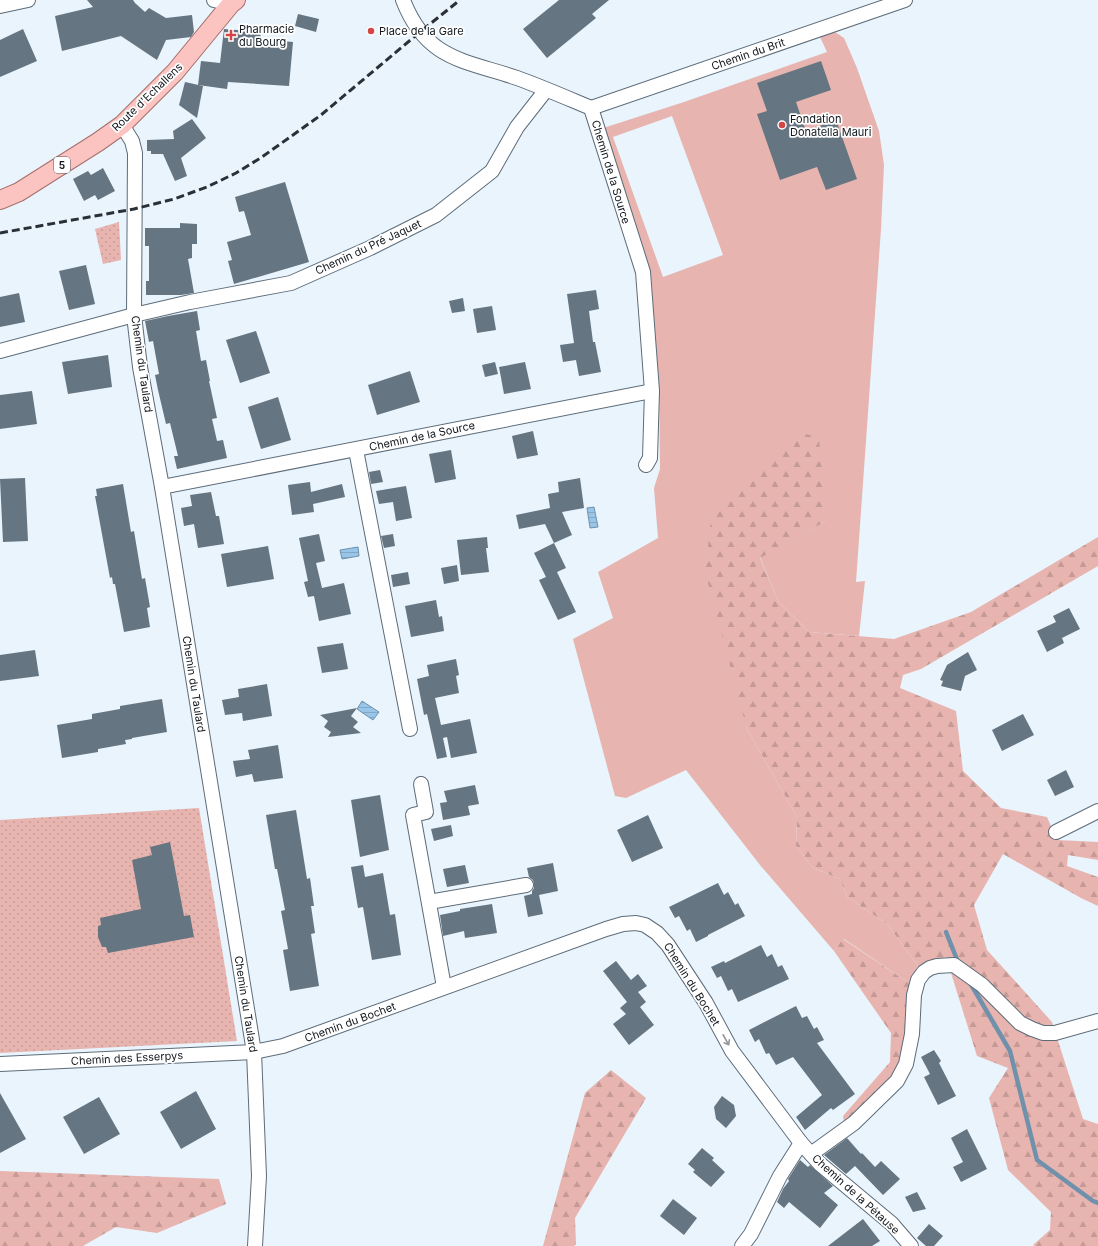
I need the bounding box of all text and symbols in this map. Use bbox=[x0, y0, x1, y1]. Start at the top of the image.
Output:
place label: Pharmacie du Bourg bbox=[239, 22, 294, 49]
place label: Place de la Gare bbox=[379, 24, 464, 38]
marker: Place de la Gare bbox=[366, 26, 376, 36]
marker: Pharmacie du Bourg bbox=[226, 30, 236, 40]
street label: Chemin du Brit bbox=[709, 35, 787, 73]
street label: Route d'Echallens bbox=[109, 60, 185, 134]
place label: Fondation Donatella Mauri bbox=[790, 112, 871, 139]
street label: Chemin de la Source bbox=[589, 118, 633, 226]
marker: Fondation Donatella Mauri bbox=[777, 120, 787, 130]
road number: 5 bbox=[54, 157, 70, 173]
street label: Chemin du Pré Jaquet bbox=[313, 216, 424, 278]
street label: Chemin du Taulard bbox=[128, 315, 156, 413]
street label: Chemin de la Source bbox=[368, 418, 476, 454]
street label: Chemin du Taulard bbox=[179, 635, 209, 733]
street label: Chemin du Bochet bbox=[661, 940, 724, 1029]
street label: Chemin du Taulard bbox=[231, 955, 261, 1053]
street label: Chemin du Bochet bbox=[303, 999, 398, 1045]
one-way arrow bbox=[722, 1033, 730, 1045]
street label: Chemin des Esserpys bbox=[71, 1048, 184, 1068]
street label: Chemin de la Pétause bbox=[809, 1151, 903, 1237]

